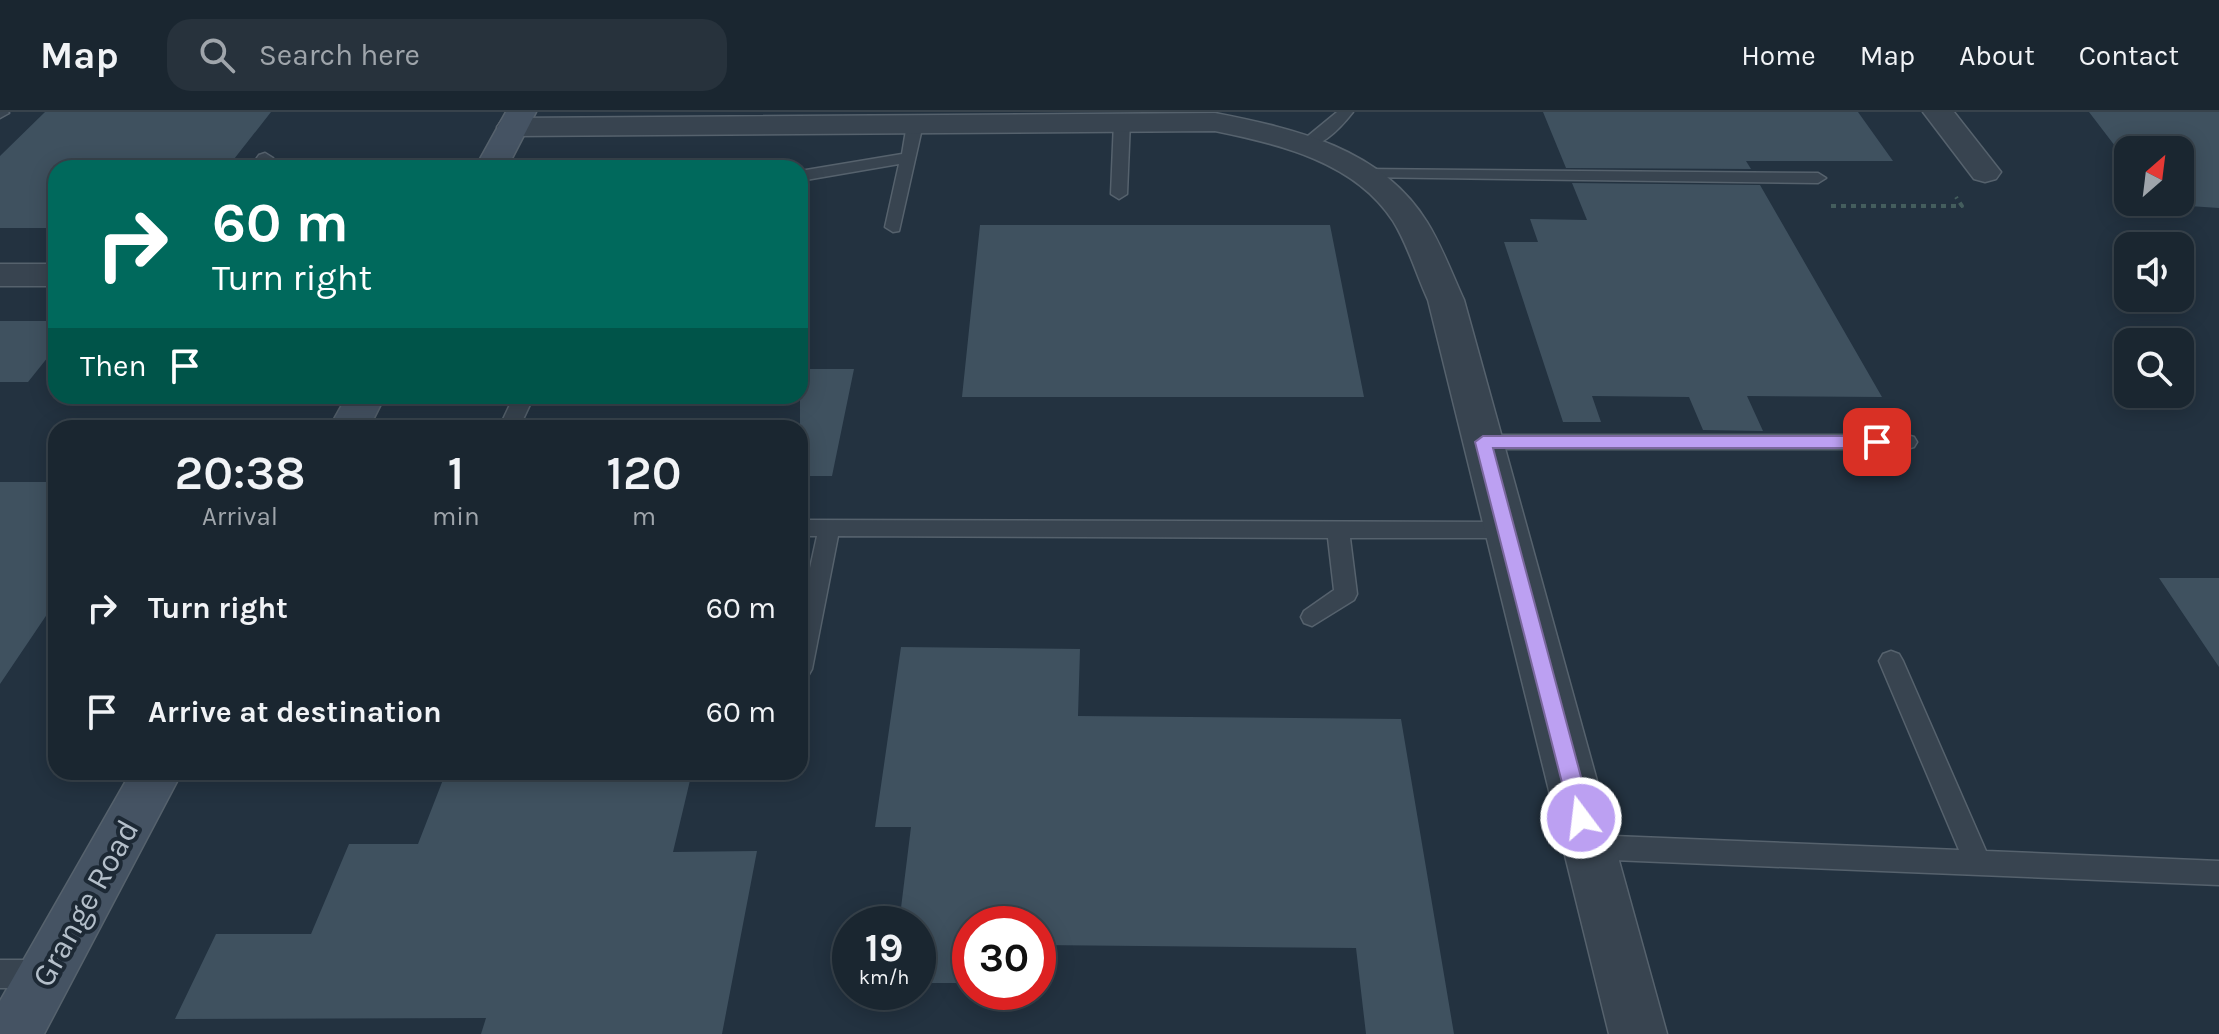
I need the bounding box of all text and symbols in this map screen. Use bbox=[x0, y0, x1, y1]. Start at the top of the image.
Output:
search box bbox=[167, 19, 727, 91]
text: Map bbox=[40, 33, 119, 78]
icon: search bbox=[195, 33, 239, 77]
text: Search here bbox=[259, 37, 420, 73]
text: Home bbox=[1741, 39, 1816, 72]
text: Map bbox=[1860, 39, 1915, 72]
text: About bbox=[1959, 39, 2035, 72]
text: Contact bbox=[2079, 39, 2179, 72]
north arrow bbox=[2114, 136, 2194, 216]
map controls bbox=[2114, 136, 2194, 408]
text: 60 m bbox=[212, 190, 349, 255]
icon: right bbox=[80, 192, 184, 296]
button: sound bbox=[2114, 232, 2194, 312]
text: Turn right bbox=[212, 257, 372, 299]
button: search bbox=[2114, 328, 2194, 408]
icon: arrive bbox=[163, 344, 207, 388]
text: Then bbox=[80, 348, 147, 384]
pin bbox=[1843, 408, 1911, 476]
icon: arrive bbox=[1855, 420, 1899, 464]
text: 20:38 bbox=[174, 445, 306, 501]
text: 1 bbox=[447, 445, 464, 501]
text: 120 bbox=[606, 445, 682, 501]
text: Arrival bbox=[202, 501, 278, 532]
text: min bbox=[432, 501, 480, 532]
text: m bbox=[632, 501, 656, 532]
icon: right bbox=[80, 586, 124, 630]
text: Turn right bbox=[148, 590, 288, 626]
text: 60 m bbox=[706, 590, 776, 626]
icon: arrive bbox=[80, 690, 124, 734]
text: Arrive at destination bbox=[148, 694, 442, 730]
text: 60 m bbox=[706, 694, 776, 730]
position arrow bbox=[1539, 776, 1623, 860]
street label: Grange Road bbox=[24, 813, 146, 993]
speed limit sign: 30 bbox=[952, 906, 1056, 1010]
text: 19 bbox=[865, 924, 903, 971]
text: km/h bbox=[859, 966, 909, 989]

